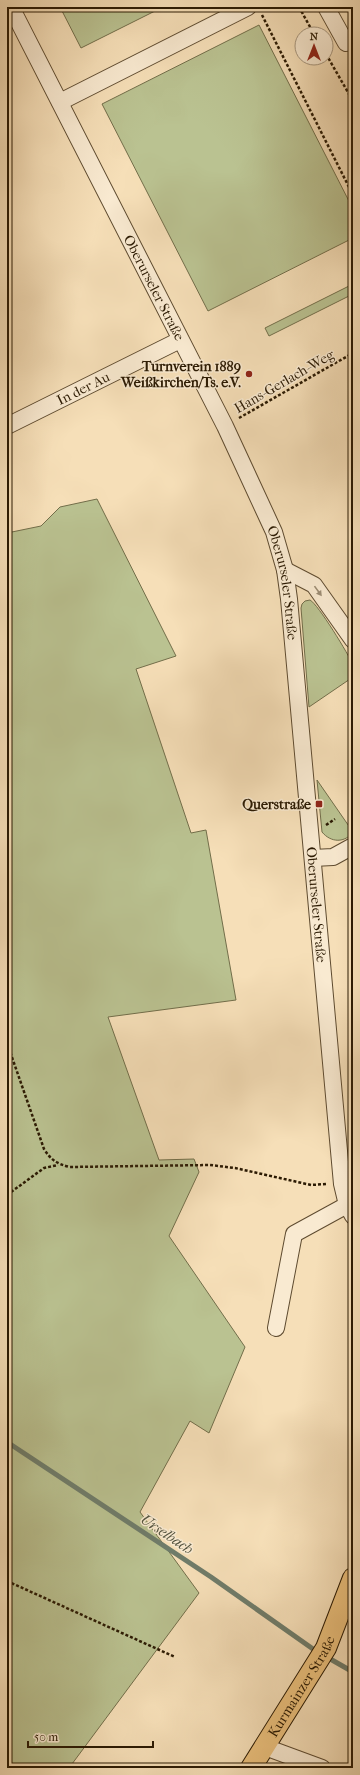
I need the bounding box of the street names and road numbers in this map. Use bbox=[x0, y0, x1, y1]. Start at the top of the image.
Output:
street label: Oberurseler Straße bbox=[120, 232, 188, 343]
street label: Hans-Gerlach-Weg bbox=[231, 346, 338, 417]
street label: In der Au bbox=[54, 368, 113, 409]
street label: Oberurseler Straße bbox=[263, 523, 301, 641]
street label: Oberurseler Straße bbox=[303, 846, 330, 963]
street label: Kurmainzer Straße bbox=[264, 1634, 339, 1740]

